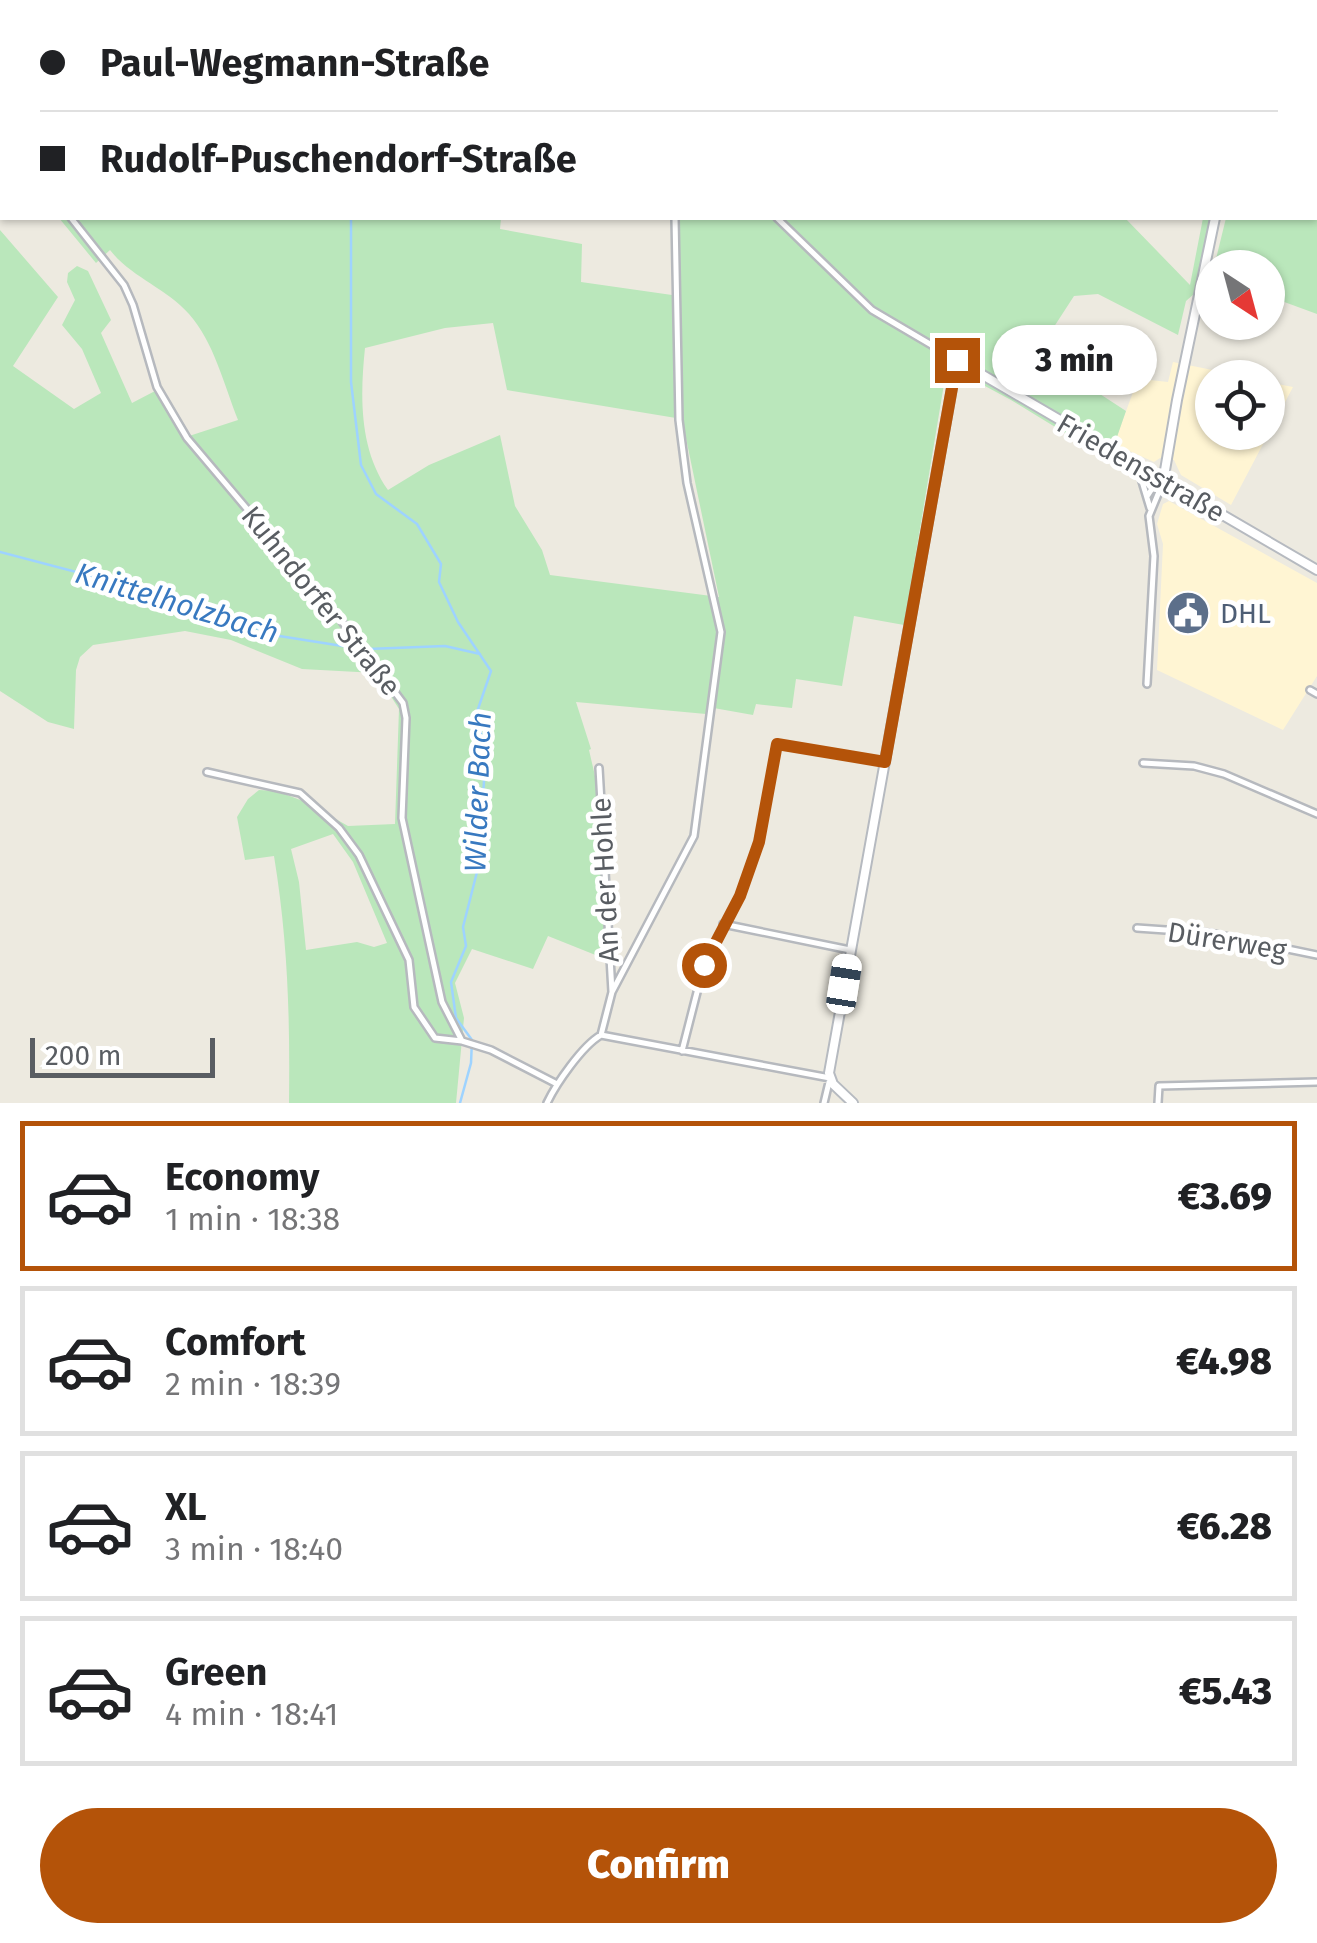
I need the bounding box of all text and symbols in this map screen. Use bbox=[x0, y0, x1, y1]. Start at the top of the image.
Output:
text: Paul-Wegmann-Straße bbox=[100, 40, 489, 86]
text: Rudolf-Puschendorf-Straße bbox=[100, 136, 577, 182]
north arrow bbox=[1195, 250, 1285, 340]
map controls bbox=[1195, 250, 1285, 450]
callout: 3 min bbox=[992, 325, 1157, 395]
route end bbox=[935, 338, 980, 383]
text: 3 min bbox=[1035, 341, 1114, 379]
button: locate bbox=[1195, 360, 1285, 450]
street label: Friedensstraße bbox=[1051, 407, 1231, 529]
street label: Kuhndorfer Straße bbox=[235, 500, 407, 702]
water label: Knittelholzbach bbox=[71, 555, 283, 651]
public building icon: DHL bbox=[1165, 590, 1211, 636]
place label: DHL bbox=[1220, 597, 1271, 630]
water label: Wilder Bach bbox=[457, 711, 499, 873]
street label: An der Hohle bbox=[584, 797, 626, 963]
street label: Dürerweg bbox=[1165, 915, 1289, 967]
route start bbox=[682, 943, 727, 988]
car bbox=[824, 952, 864, 1016]
scale bar bbox=[30, 1033, 215, 1078]
text: 200 m bbox=[45, 1039, 122, 1072]
icon: car bbox=[45, 1151, 135, 1241]
text: Economy bbox=[165, 1154, 320, 1200]
text: €3.69 bbox=[1178, 1173, 1272, 1219]
text: 1 min · 18:38 bbox=[165, 1200, 340, 1238]
icon: car bbox=[45, 1316, 135, 1406]
text: Comfort bbox=[165, 1319, 306, 1365]
text: €4.98 bbox=[1176, 1338, 1272, 1384]
text: 2 min · 18:39 bbox=[165, 1365, 341, 1403]
icon: car bbox=[45, 1481, 135, 1571]
text: XL bbox=[165, 1484, 207, 1530]
text: €6.28 bbox=[1177, 1503, 1272, 1549]
text: 3 min · 18:40 bbox=[165, 1530, 343, 1568]
icon: car bbox=[45, 1646, 135, 1736]
text: Green bbox=[165, 1649, 268, 1695]
text: €5.43 bbox=[1179, 1668, 1272, 1714]
text: 4 min · 18:41 bbox=[165, 1695, 338, 1733]
button: Confirm bbox=[40, 1808, 1277, 1923]

